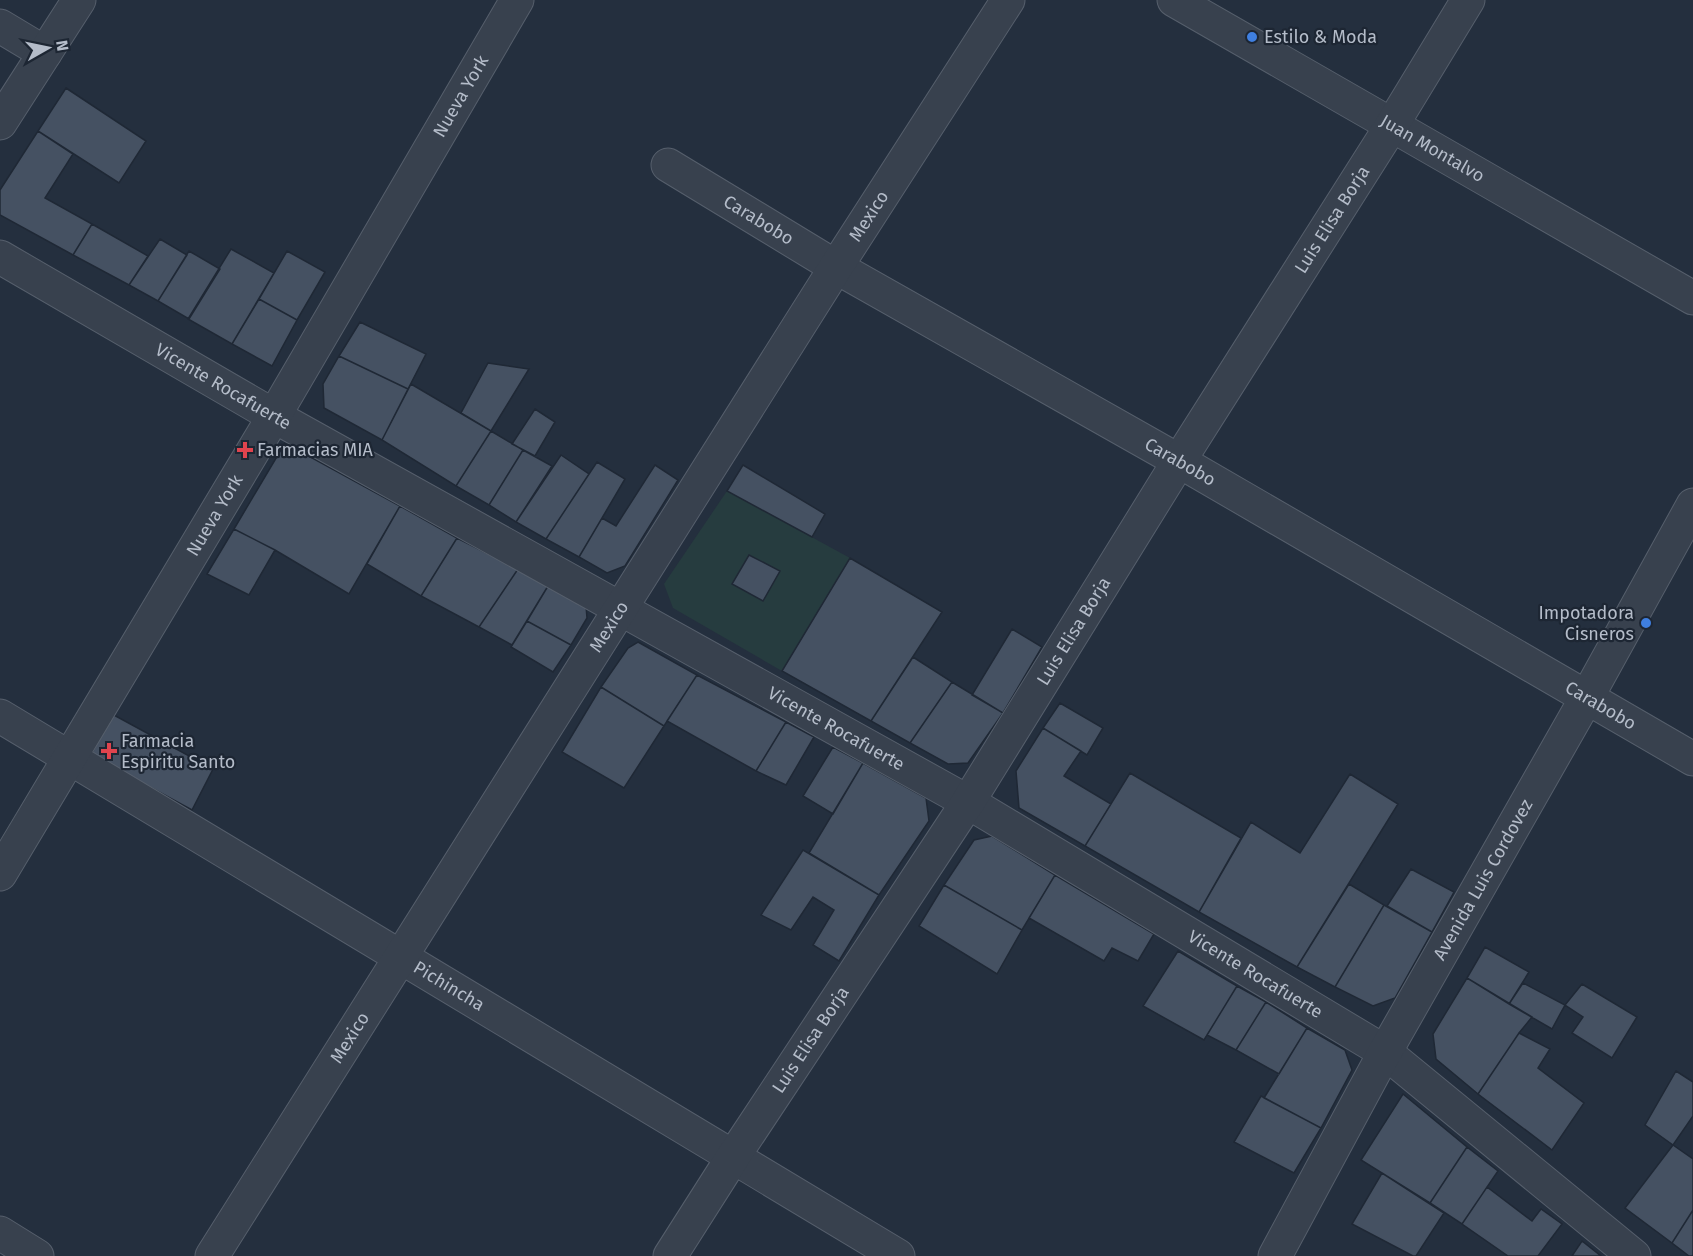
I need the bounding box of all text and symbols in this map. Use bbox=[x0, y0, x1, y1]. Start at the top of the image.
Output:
north arrow bbox=[18, 18, 78, 78]
place label: Estilo & Moda bbox=[1264, 26, 1377, 48]
marker: Estilo & Moda bbox=[1245, 30, 1259, 44]
text: N bbox=[52, 39, 73, 52]
street label: Nueva York bbox=[428, 51, 494, 141]
street label: Juan Montalvo bbox=[1376, 110, 1488, 187]
street label: Luis Elisa Borja bbox=[1290, 162, 1374, 277]
street label: Mexico bbox=[844, 186, 893, 246]
street label: Carabobo bbox=[719, 190, 798, 250]
street label: Vicente Rocafuerte bbox=[151, 339, 295, 434]
street label: Carabobo bbox=[1141, 433, 1220, 491]
place label: Farmacias MIA bbox=[257, 439, 373, 461]
marker: Farmacias MIA bbox=[238, 443, 252, 457]
street label: Nueva York bbox=[182, 470, 248, 560]
street label: Luis Elisa Borja bbox=[1032, 573, 1115, 689]
street label: Mexico bbox=[585, 597, 633, 656]
place label: Impotadora Cisneros bbox=[1539, 602, 1634, 645]
marker: Impotadora Cisneros bbox=[1639, 616, 1653, 630]
street label: Carabobo bbox=[1561, 676, 1640, 735]
street label: Vicente Rocafuerte bbox=[764, 682, 908, 776]
place label: Farmacia Espiritu Santo bbox=[121, 730, 235, 773]
marker: Farmacia Espiritu Santo bbox=[102, 744, 116, 758]
street label: Avenida Luis Cordovez bbox=[1429, 795, 1538, 964]
street label: Vicente Rocafuerte bbox=[1184, 925, 1327, 1023]
street label: Pichincha bbox=[409, 956, 489, 1016]
street label: Luis Elisa Borja bbox=[767, 982, 854, 1097]
street label: Mexico bbox=[325, 1008, 374, 1067]

